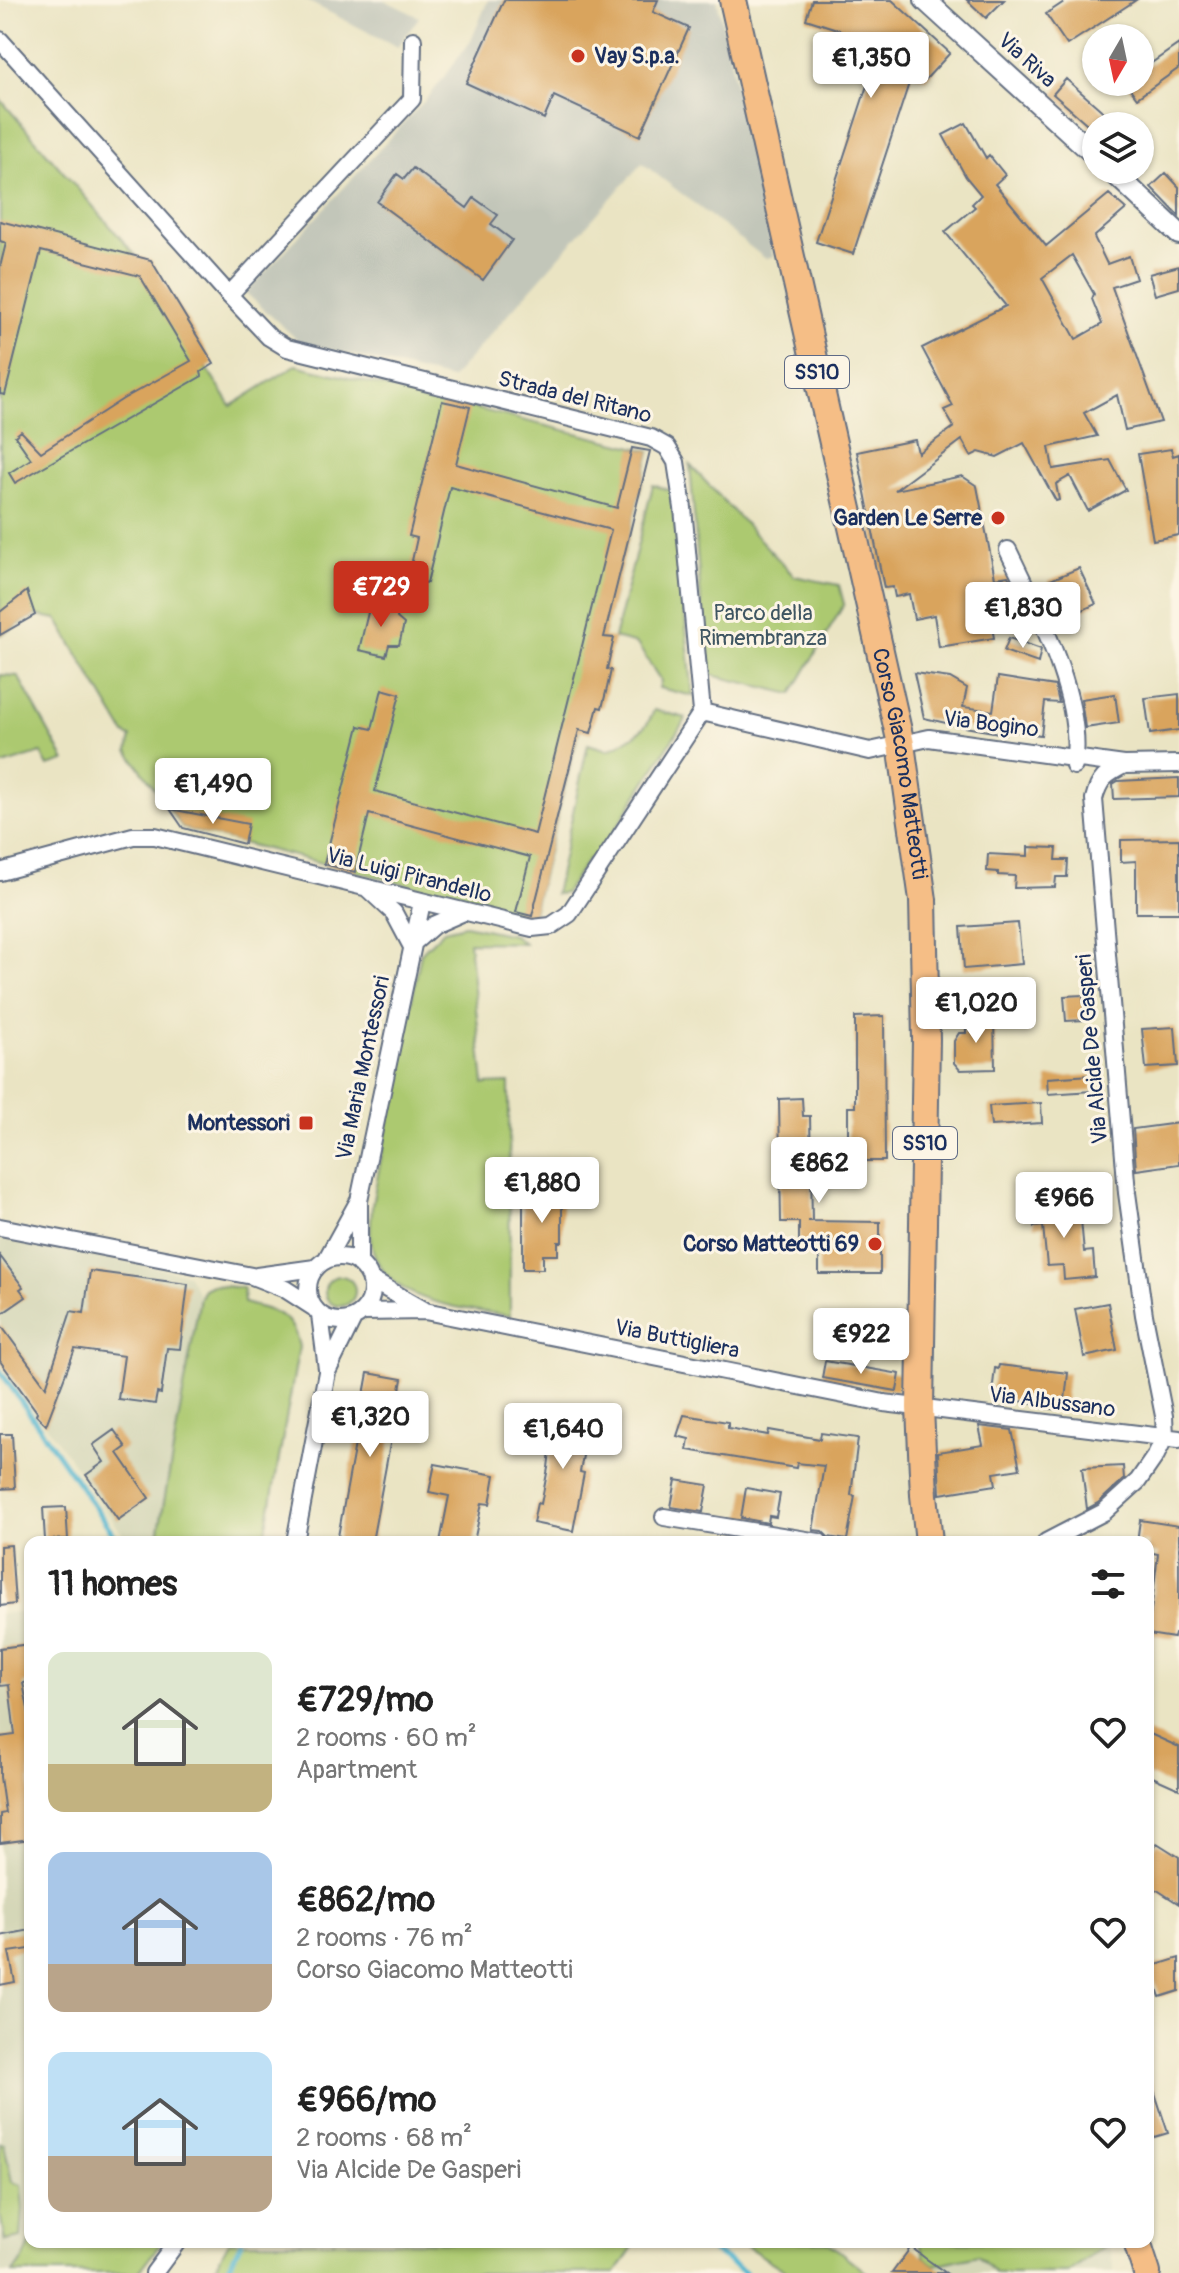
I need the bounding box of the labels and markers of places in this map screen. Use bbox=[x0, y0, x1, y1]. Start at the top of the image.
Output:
pin: €1,350 bbox=[806, 32, 936, 100]
place label: Vay S.p.a. bbox=[594, 42, 679, 70]
marker: Vay S.p.a. bbox=[569, 47, 587, 65]
place label: Garden Le Serre bbox=[833, 504, 983, 532]
marker: Garden Le Serre bbox=[989, 509, 1007, 527]
pin: €729 bbox=[334, 561, 428, 629]
pin: €1,830 bbox=[958, 582, 1088, 650]
pin: €1,490 bbox=[148, 758, 278, 826]
pin: €1,020 bbox=[911, 977, 1041, 1045]
place label: Montessori bbox=[187, 1109, 290, 1137]
marker: Montessori bbox=[297, 1114, 315, 1132]
pin: €862 bbox=[772, 1137, 866, 1205]
pin: €1,880 bbox=[477, 1157, 607, 1225]
pin: €966 bbox=[1017, 1172, 1111, 1240]
place label: Corso Matteotti 69 bbox=[683, 1230, 859, 1258]
marker: Corso Matteotti 69 bbox=[866, 1235, 884, 1253]
pin: €922 bbox=[814, 1308, 908, 1376]
pin: €1,320 bbox=[305, 1391, 435, 1459]
pin: €1,640 bbox=[498, 1403, 628, 1471]

